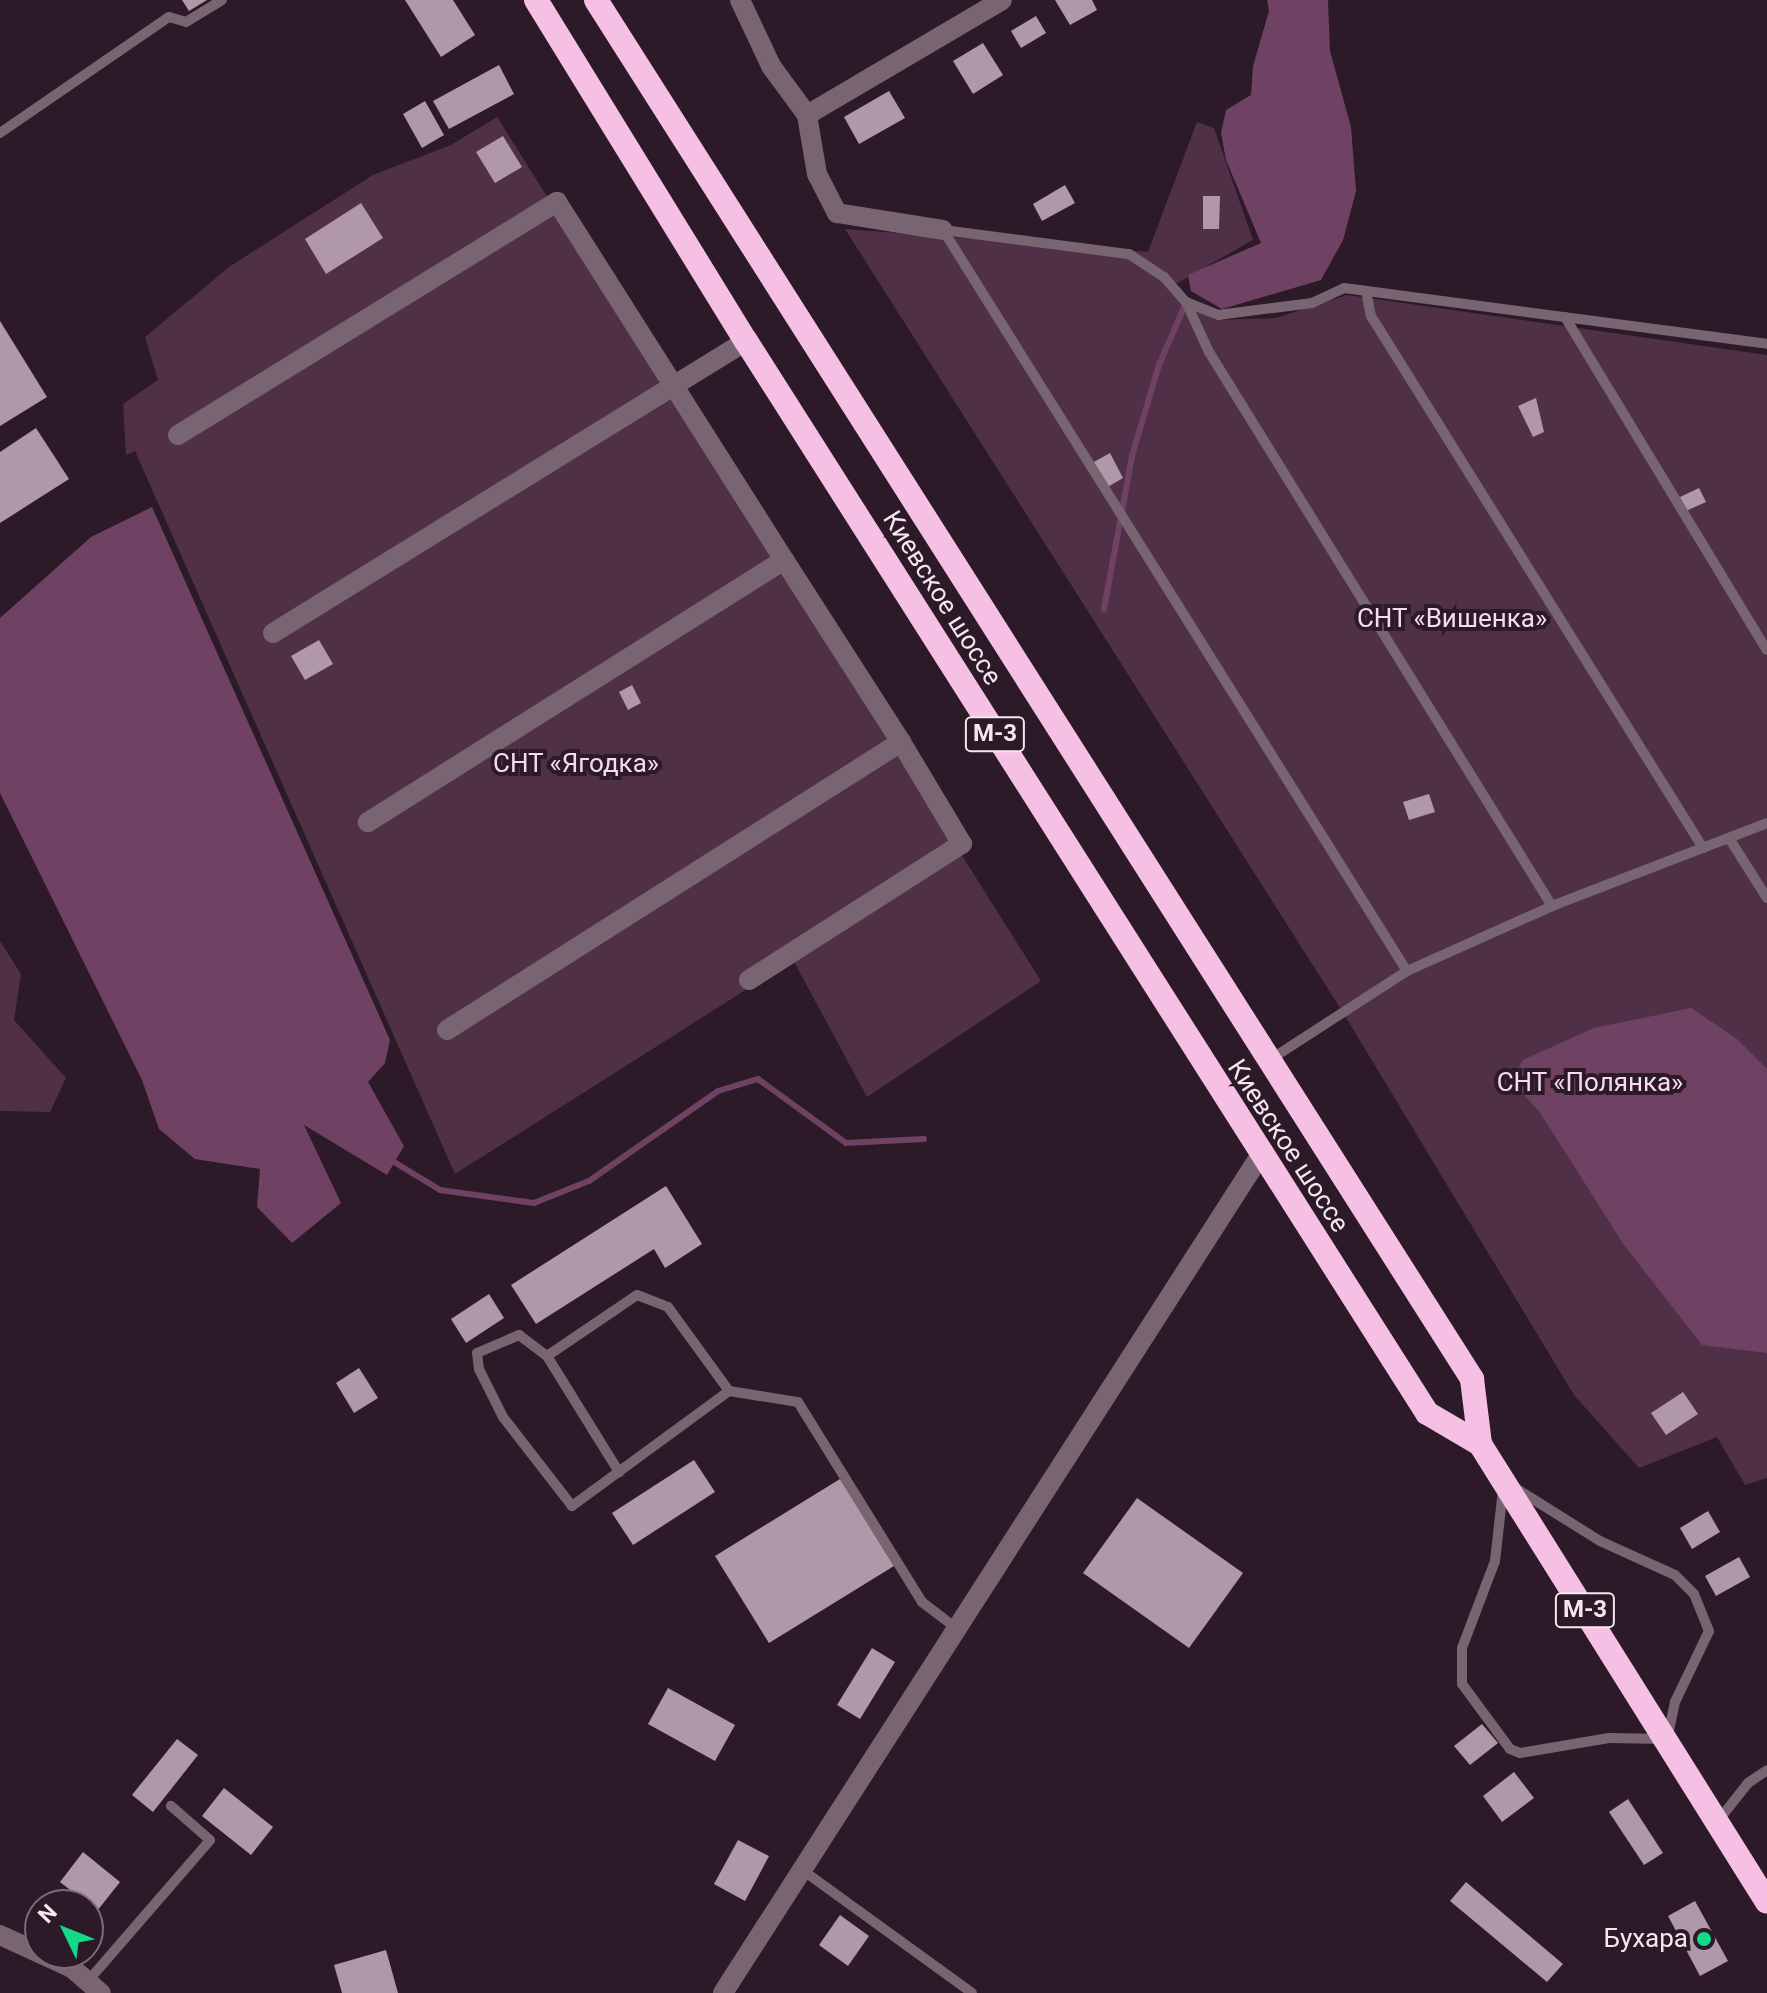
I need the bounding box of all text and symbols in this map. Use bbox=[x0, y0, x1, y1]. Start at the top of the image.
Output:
street label: Киевское шоссе bbox=[876, 505, 1008, 691]
park label: СНТ «Вишенка» bbox=[1357, 603, 1547, 635]
road number: М-3 bbox=[963, 714, 1027, 754]
park label: СНТ «Ягодка» bbox=[493, 748, 659, 780]
street label: Киевское шоссе bbox=[1221, 1054, 1355, 1238]
park label: СНТ «Полянка» bbox=[1496, 1067, 1684, 1099]
road number: М-3 bbox=[1553, 1590, 1617, 1630]
north arrow bbox=[24, 1889, 104, 1969]
text: N bbox=[33, 1899, 62, 1928]
place label: Бухара bbox=[1604, 1923, 1688, 1955]
marker: Бухара bbox=[1695, 1930, 1713, 1948]

